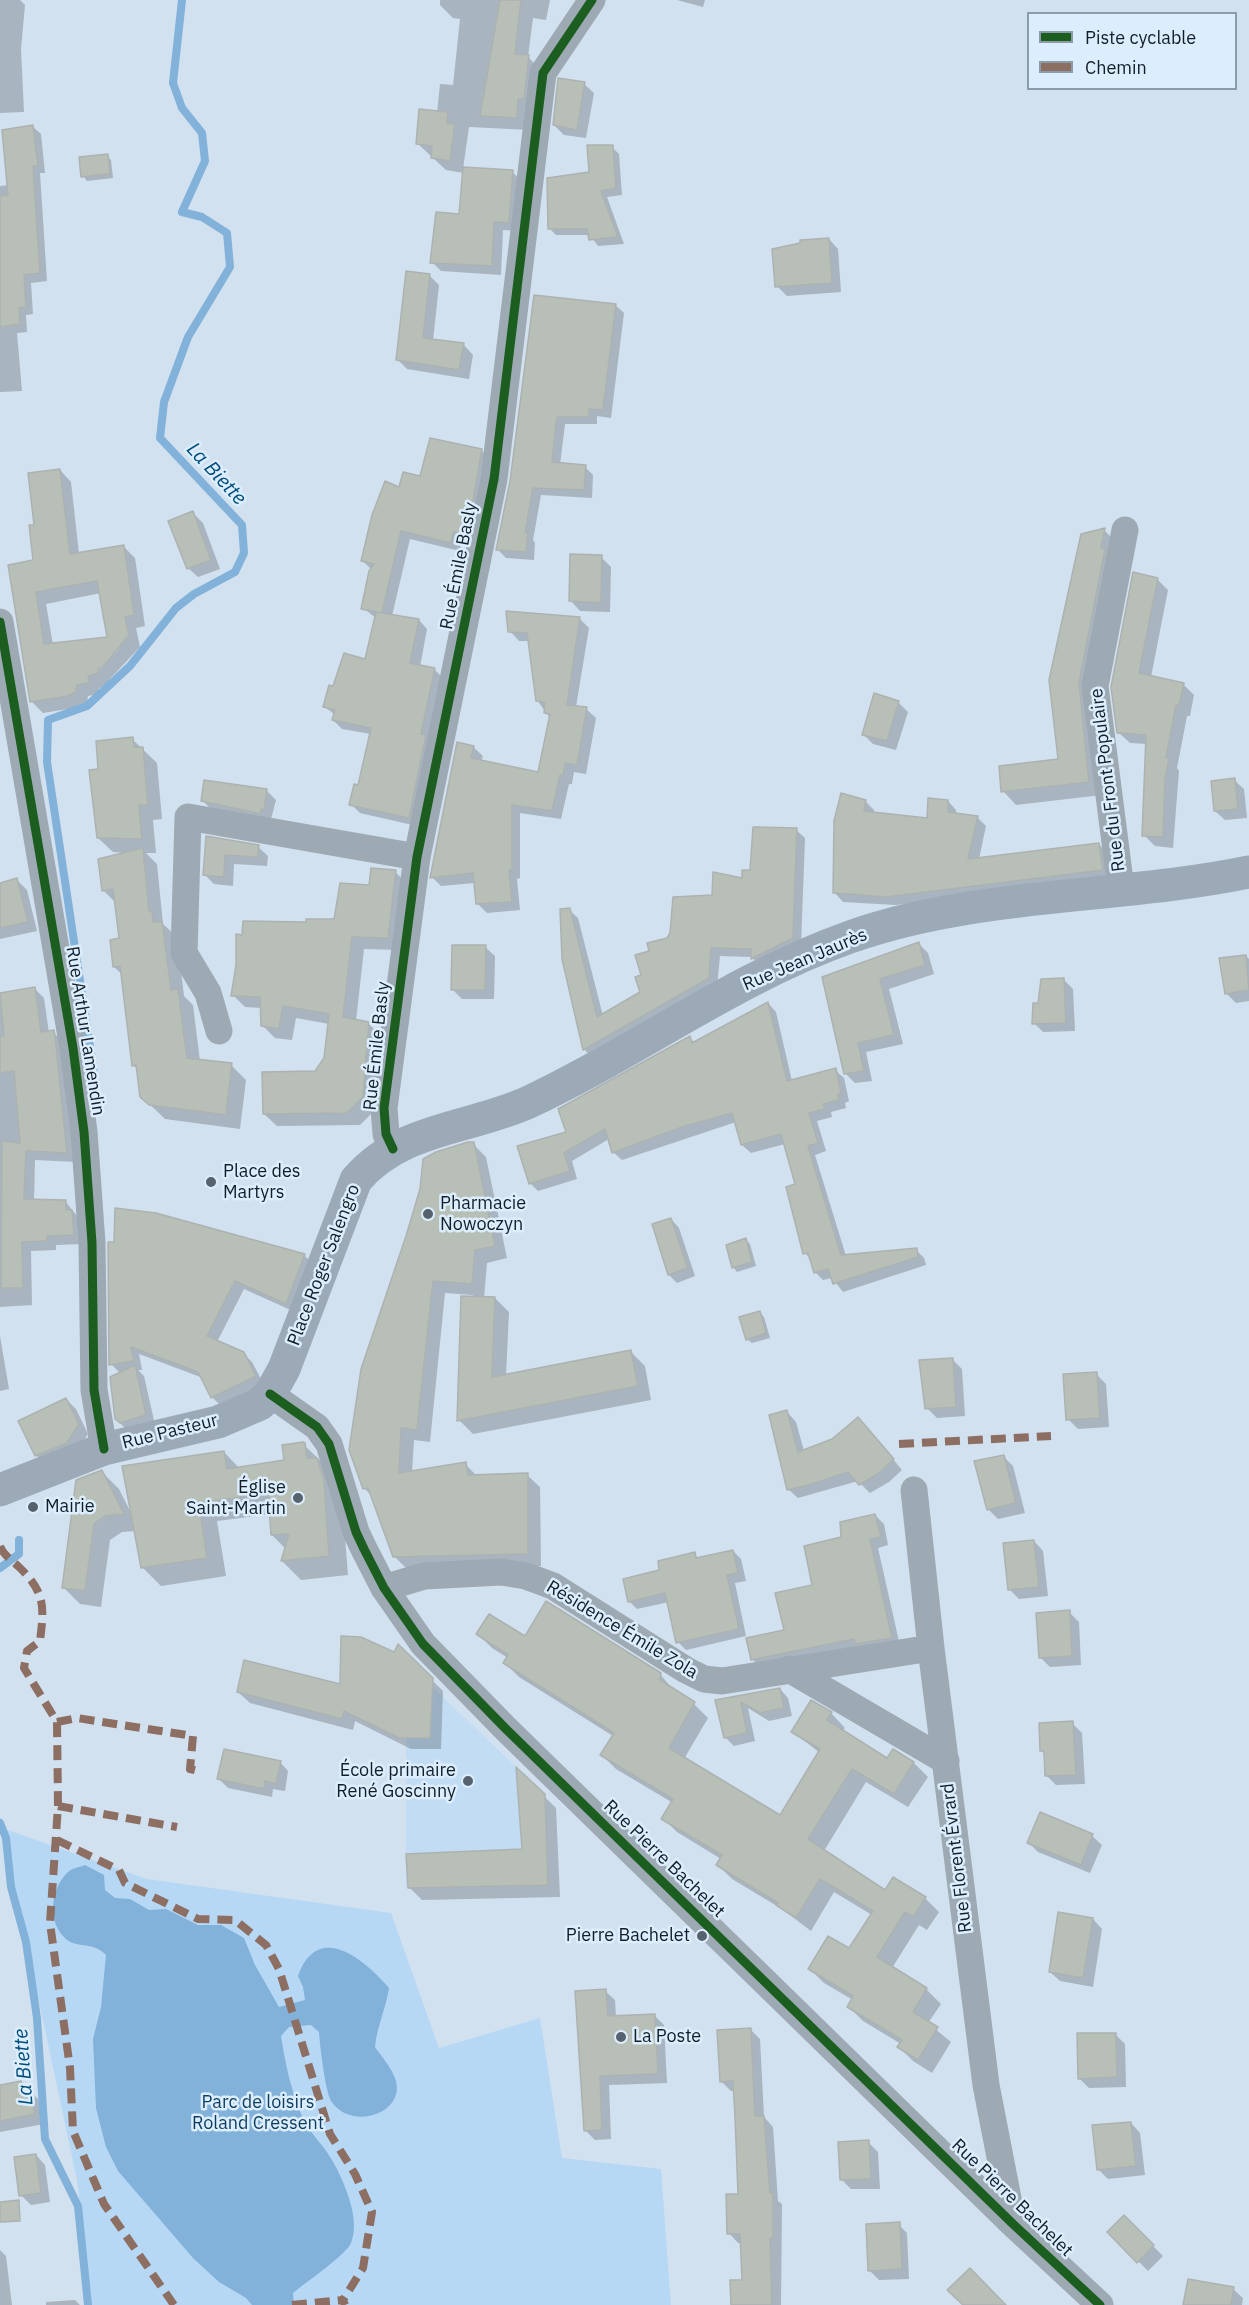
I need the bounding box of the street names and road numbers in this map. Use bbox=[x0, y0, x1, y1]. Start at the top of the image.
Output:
street label: Rue Émile Basly bbox=[436, 500, 482, 632]
street label: Rue du Front Populaire bbox=[1086, 687, 1130, 873]
street label: Rue Jean Jaurès bbox=[739, 924, 871, 996]
street label: Rue Arthur Lamendin bbox=[61, 945, 109, 1117]
street label: Rue Émile Basly bbox=[359, 981, 395, 1111]
street label: Place Roger Salengro bbox=[283, 1181, 365, 1349]
street label: Rue Pasteur bbox=[120, 1410, 220, 1454]
street label: Résidence Émile Zola bbox=[542, 1576, 702, 1684]
street label: Rue Florent Évrard bbox=[937, 1782, 977, 1934]
street label: Rue Pierre Bachelet bbox=[599, 1796, 729, 1922]
street label: Rue Pierre Bachelet bbox=[947, 2135, 1077, 2261]

